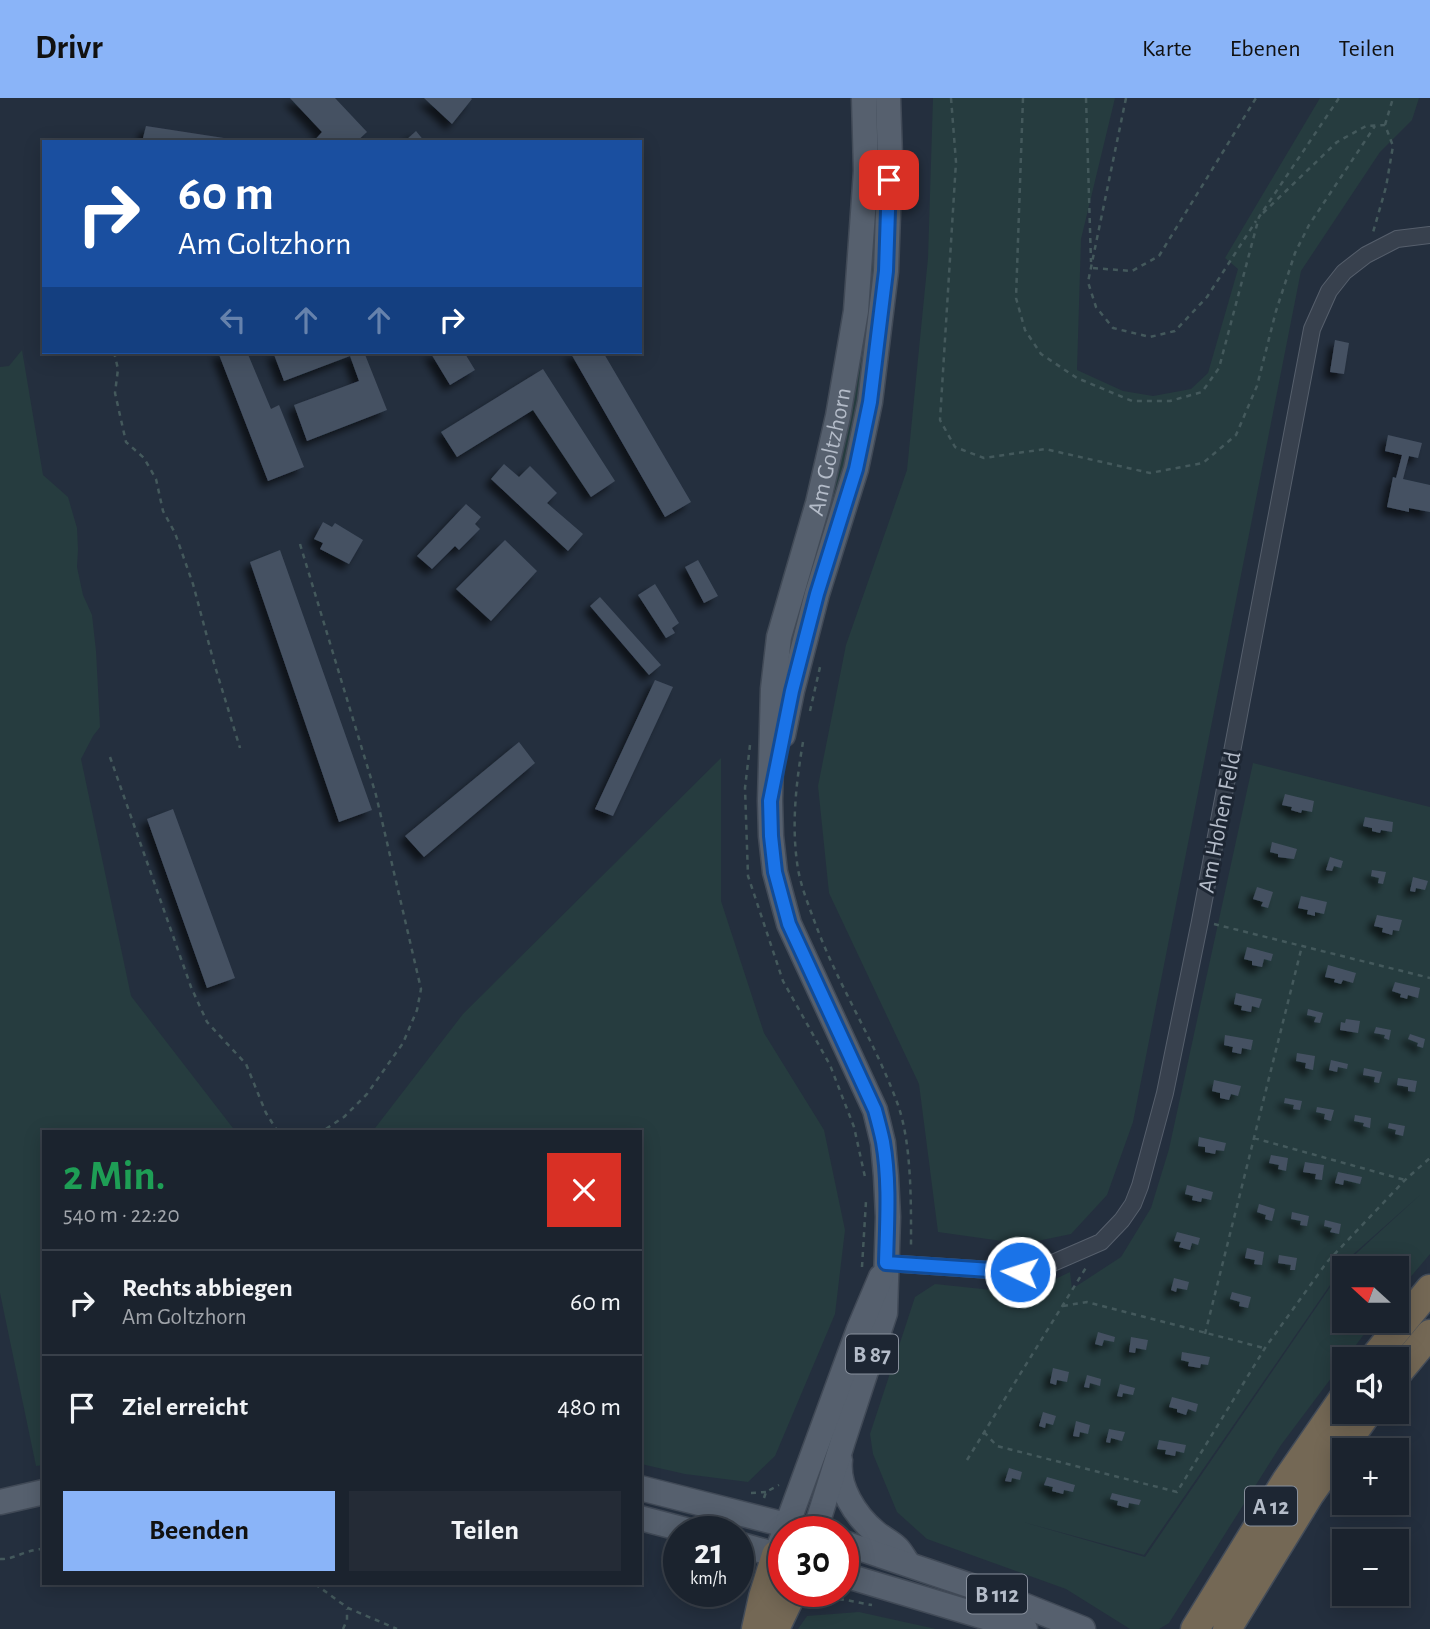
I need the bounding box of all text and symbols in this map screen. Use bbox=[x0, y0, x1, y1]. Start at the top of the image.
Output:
text: Drivr bbox=[35, 32, 103, 65]
text: Karte bbox=[1142, 37, 1192, 61]
text: Ebenen bbox=[1230, 37, 1301, 61]
text: Teilen bbox=[1339, 37, 1395, 61]
pin bbox=[859, 150, 919, 210]
icon: arrive bbox=[870, 161, 908, 199]
icon: right bbox=[63, 168, 154, 259]
text: 60 m bbox=[178, 170, 274, 219]
text: Am Goltzhorn bbox=[178, 228, 352, 260]
icon: left bbox=[214, 301, 252, 339]
icon: ahead bbox=[287, 301, 325, 339]
icon: ahead bbox=[360, 301, 398, 339]
icon: right bbox=[433, 301, 471, 339]
street label: Am Goltzhorn bbox=[804, 386, 856, 518]
street label: Am Hohen Feld bbox=[1195, 750, 1245, 895]
button: close bbox=[547, 1153, 621, 1227]
text: 2 Min. bbox=[63, 1155, 165, 1197]
text: 540 m · 22:20 bbox=[63, 1204, 180, 1227]
position arrow bbox=[983, 1235, 1057, 1309]
north arrow bbox=[1332, 1256, 1409, 1334]
map controls bbox=[1332, 1256, 1409, 1606]
text: Rechts abbiegen bbox=[122, 1275, 293, 1301]
icon: right bbox=[63, 1284, 101, 1322]
text: 60 m bbox=[570, 1289, 621, 1315]
text: Am Goltzhorn bbox=[122, 1306, 247, 1329]
road number: B 87 bbox=[846, 1334, 898, 1373]
button: sound bbox=[1332, 1347, 1409, 1424]
icon: arrive bbox=[63, 1389, 101, 1427]
text: Ziel erreicht bbox=[122, 1394, 248, 1420]
text: 480 m bbox=[557, 1394, 621, 1420]
button: + bbox=[1332, 1438, 1409, 1515]
road number: A 12 bbox=[1245, 1486, 1297, 1526]
button: Beenden bbox=[63, 1491, 335, 1571]
button: Teilen bbox=[349, 1491, 621, 1571]
speed limit sign: 30 bbox=[768, 1516, 859, 1607]
button: − bbox=[1332, 1529, 1409, 1606]
text: 21 bbox=[694, 1535, 723, 1570]
text: km/h bbox=[690, 1570, 727, 1588]
road number: B 112 bbox=[967, 1574, 1027, 1614]

